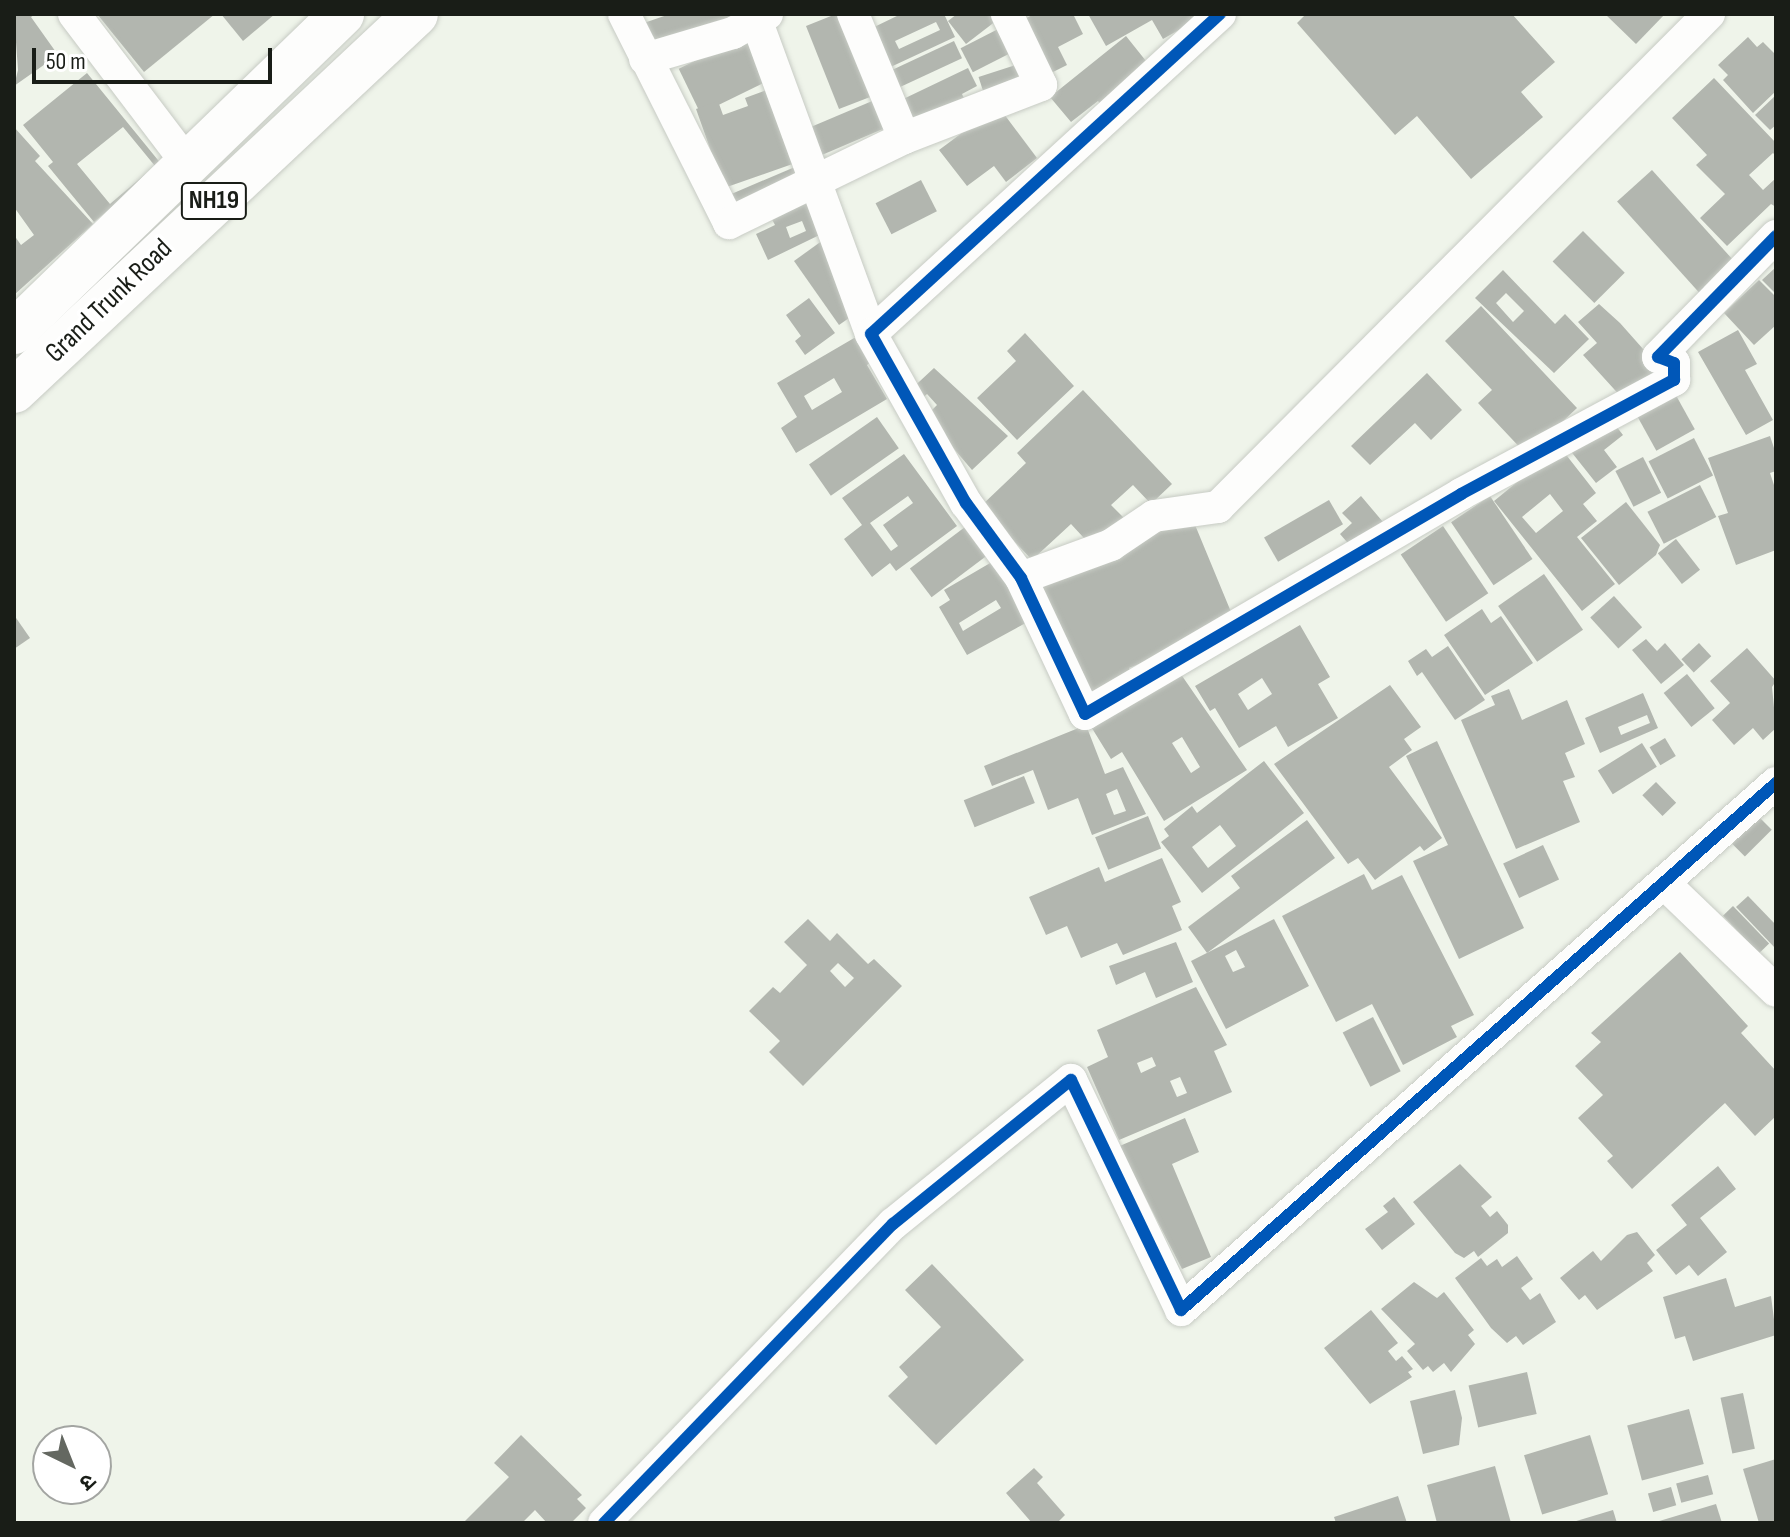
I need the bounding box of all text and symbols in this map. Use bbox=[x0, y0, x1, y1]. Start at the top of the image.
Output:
scale bar bbox=[36, 32, 276, 82]
text: 50 m bbox=[46, 47, 86, 76]
road number: NH19 bbox=[180, 179, 248, 223]
street label: Grand Trunk Road bbox=[39, 232, 179, 370]
north arrow bbox=[32, 1425, 112, 1505]
text: उ bbox=[73, 1467, 101, 1496]

